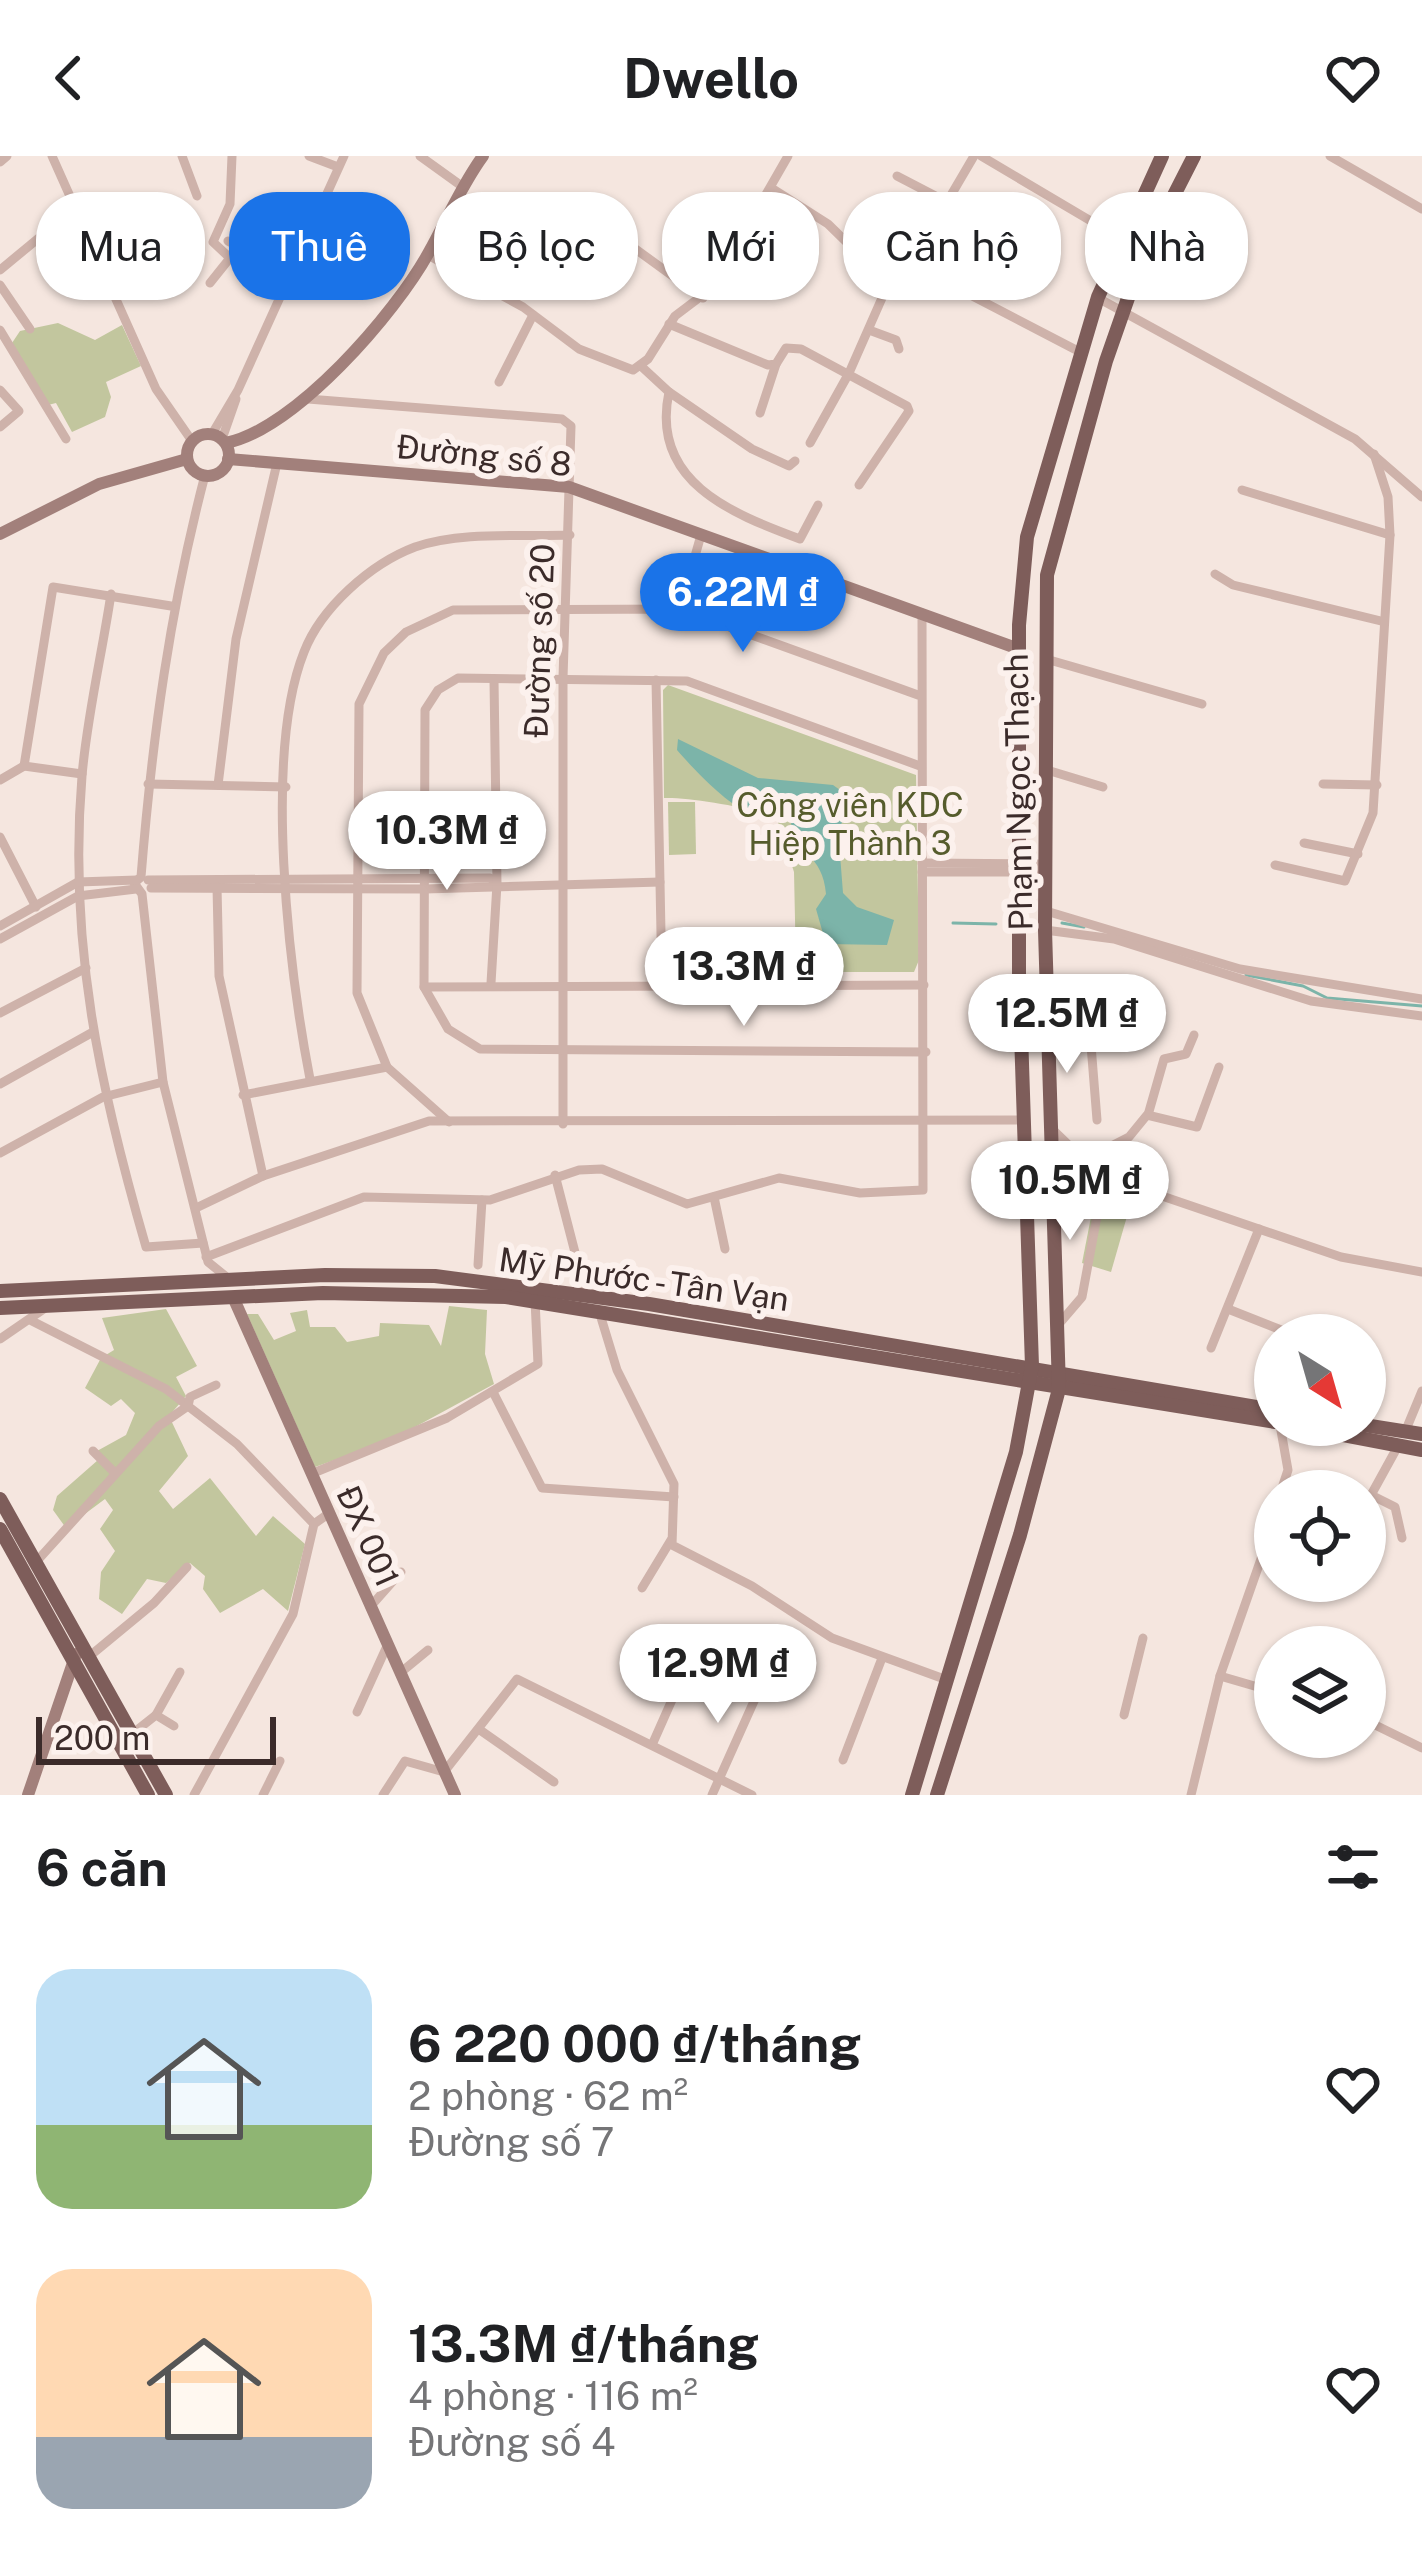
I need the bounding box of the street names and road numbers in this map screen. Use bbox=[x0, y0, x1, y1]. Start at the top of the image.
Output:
street label: Đường số 8 bbox=[394, 427, 574, 483]
street label: Đường số 20 bbox=[517, 543, 561, 739]
street label: Phạm Ngọc Thạch bbox=[997, 653, 1039, 931]
street label: Mỹ Phước - Tân Vạn bbox=[497, 1240, 791, 1318]
street label: ĐX 001 bbox=[329, 1480, 407, 1592]

